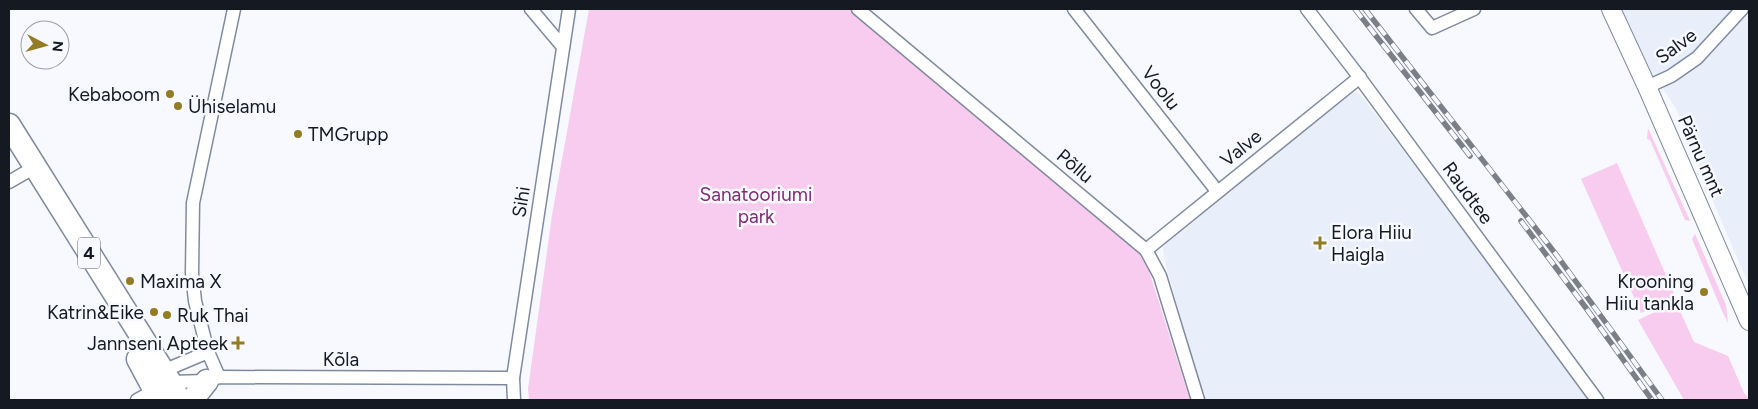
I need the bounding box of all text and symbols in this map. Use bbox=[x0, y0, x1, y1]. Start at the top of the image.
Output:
north arrow bbox=[20, 20, 70, 70]
street label: Salve bbox=[1651, 23, 1701, 69]
text: N bbox=[48, 40, 66, 53]
street label: Voolu bbox=[1137, 62, 1185, 114]
place label: Kebaboom bbox=[68, 83, 160, 106]
marker: Kebaboom bbox=[164, 88, 176, 100]
place label: Ühiselamu bbox=[188, 95, 276, 118]
marker: Ühiselamu bbox=[172, 100, 184, 112]
street label: Pärnu mnt bbox=[1673, 112, 1729, 200]
place label: TMGrupp bbox=[308, 123, 388, 146]
street label: Valve bbox=[1216, 124, 1266, 172]
marker: TMGrupp bbox=[292, 128, 304, 140]
street label: Põllu bbox=[1052, 144, 1098, 188]
street label: Raudtee bbox=[1438, 157, 1498, 229]
park label: Sanatooriumi park bbox=[700, 183, 812, 228]
street label: Sihi bbox=[507, 185, 535, 219]
place label: Elora Hiiu Haigla bbox=[1331, 221, 1412, 266]
marker: Elora Hiiu Haigla bbox=[1313, 236, 1327, 250]
road number: 4 bbox=[78, 238, 100, 268]
place label: Maxima X bbox=[140, 270, 222, 293]
place label: Krooning Hiiu tankla bbox=[1605, 270, 1694, 315]
marker: Maxima X bbox=[124, 275, 136, 287]
marker: Krooning Hiiu tankla bbox=[1698, 286, 1710, 298]
place label: Katrin&Eike bbox=[47, 301, 144, 324]
place label: Ruk Thai bbox=[177, 304, 249, 327]
marker: Katrin&Eike bbox=[148, 306, 160, 318]
marker: Ruk Thai bbox=[161, 309, 173, 321]
place label: Jannseni Apteek bbox=[87, 332, 229, 355]
marker: Jannseni Apteek bbox=[232, 337, 244, 349]
street label: Kõla bbox=[323, 348, 359, 371]

